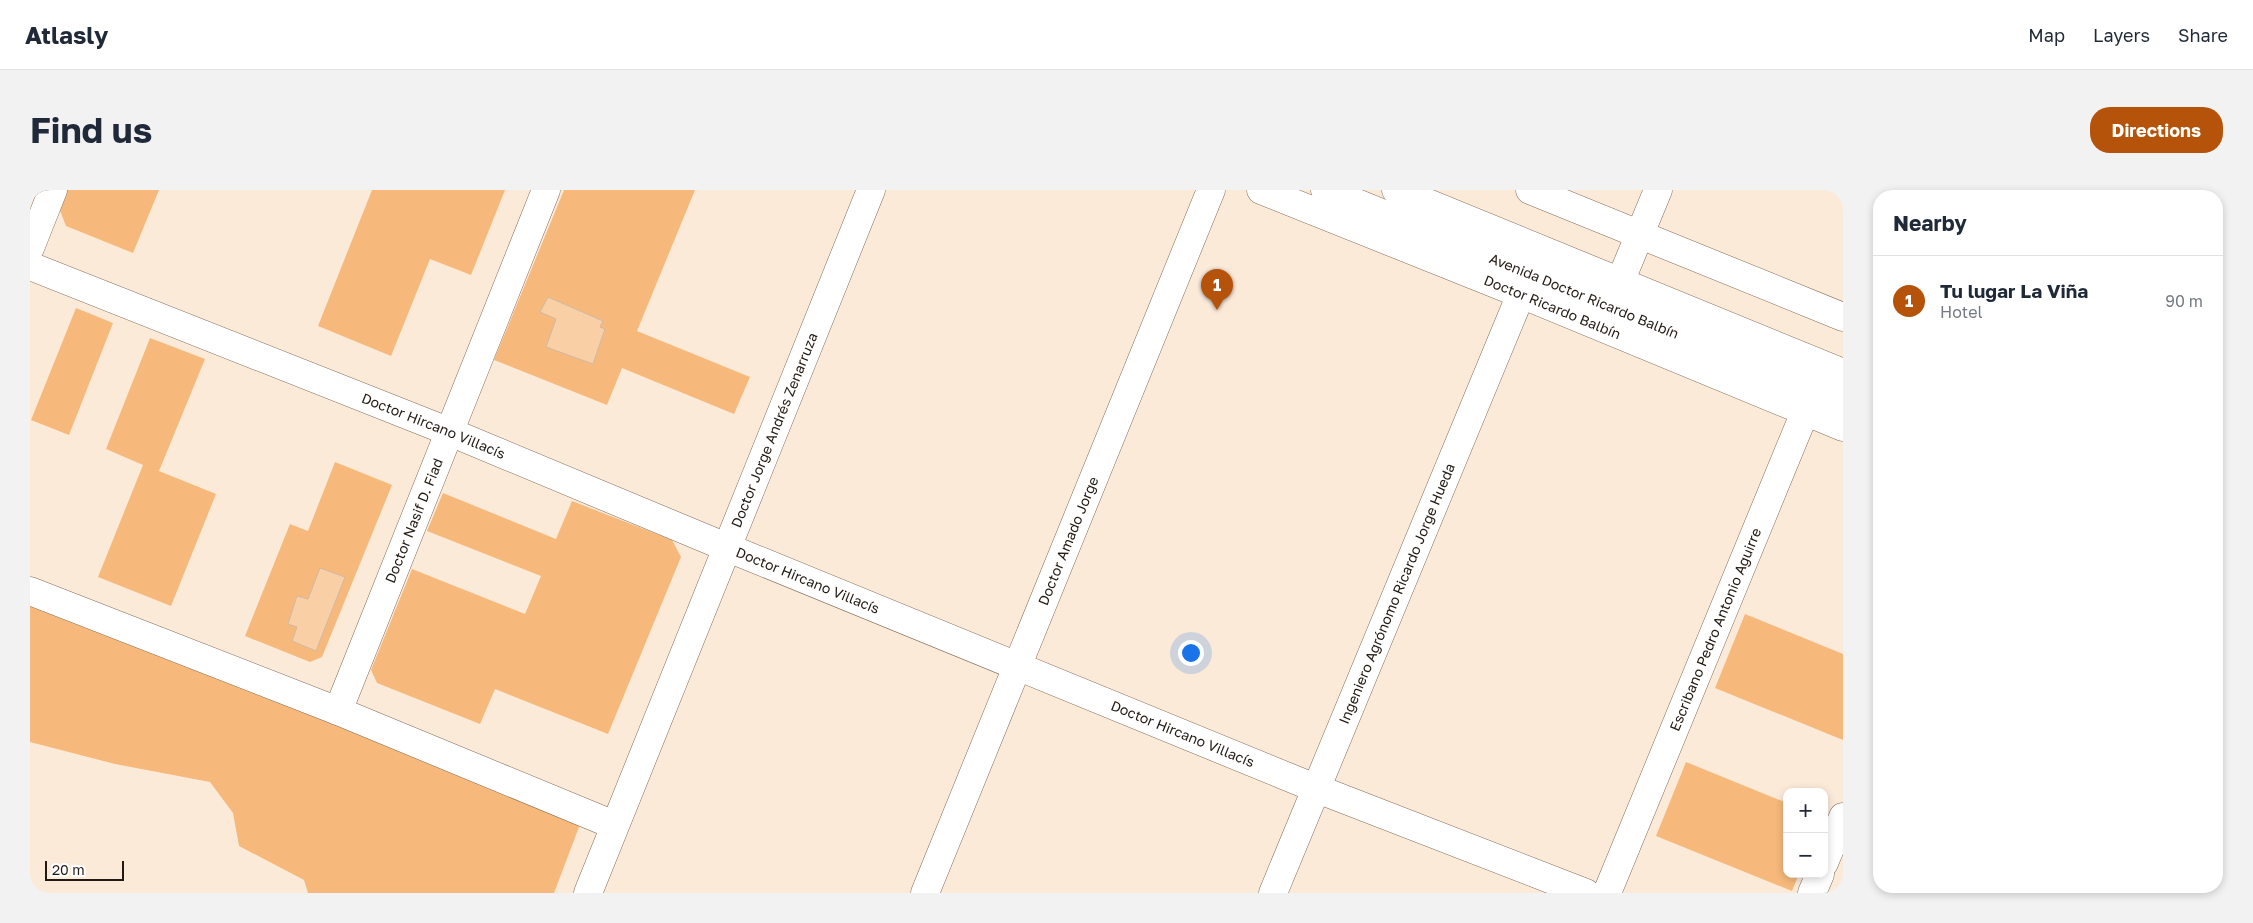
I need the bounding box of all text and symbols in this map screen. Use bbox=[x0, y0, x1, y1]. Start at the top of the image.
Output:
text: Atlasly bbox=[25, 20, 108, 49]
text: Map bbox=[2028, 24, 2065, 46]
text: Layers bbox=[2093, 24, 2150, 46]
text: Share bbox=[2178, 24, 2228, 46]
button: Directions bbox=[2090, 107, 2223, 153]
text: Find us bbox=[30, 109, 152, 151]
text: Nearby bbox=[1893, 210, 1967, 236]
street label: Avenida Doctor Ricardo Balbín bbox=[1487, 250, 1681, 342]
pin: 1 bbox=[1201, 269, 1233, 310]
street label: Doctor Ricardo Balbín bbox=[1481, 272, 1623, 342]
text: Tu lugar La Viña bbox=[1940, 279, 2088, 302]
text: 1 bbox=[1905, 291, 1913, 311]
text: 90 m bbox=[2165, 291, 2203, 311]
text: Hotel bbox=[1940, 302, 1983, 322]
street label: Doctor Jorge Andrés Zenarruza bbox=[727, 330, 821, 530]
street label: Doctor Hircano Villacís bbox=[359, 389, 508, 462]
street label: Doctor Nasif D. Fiad bbox=[381, 455, 446, 585]
street label: Ingeniero Agrónomo Ricardo Jorge Hueda bbox=[1335, 461, 1458, 726]
street label: Doctor Amado Jorge bbox=[1034, 474, 1101, 608]
street label: Escribano Pedro Antonio Aguirre bbox=[1666, 525, 1764, 733]
street label: Doctor Hircano Villacís bbox=[734, 543, 882, 617]
your location bbox=[1178, 640, 1204, 666]
street label: Doctor Hircano Villacís bbox=[1109, 696, 1257, 770]
map controls bbox=[1783, 788, 1828, 878]
button: + bbox=[1783, 788, 1828, 833]
button: − bbox=[1783, 833, 1828, 878]
scale bar bbox=[45, 858, 124, 881]
text: 20 m bbox=[52, 861, 85, 878]

